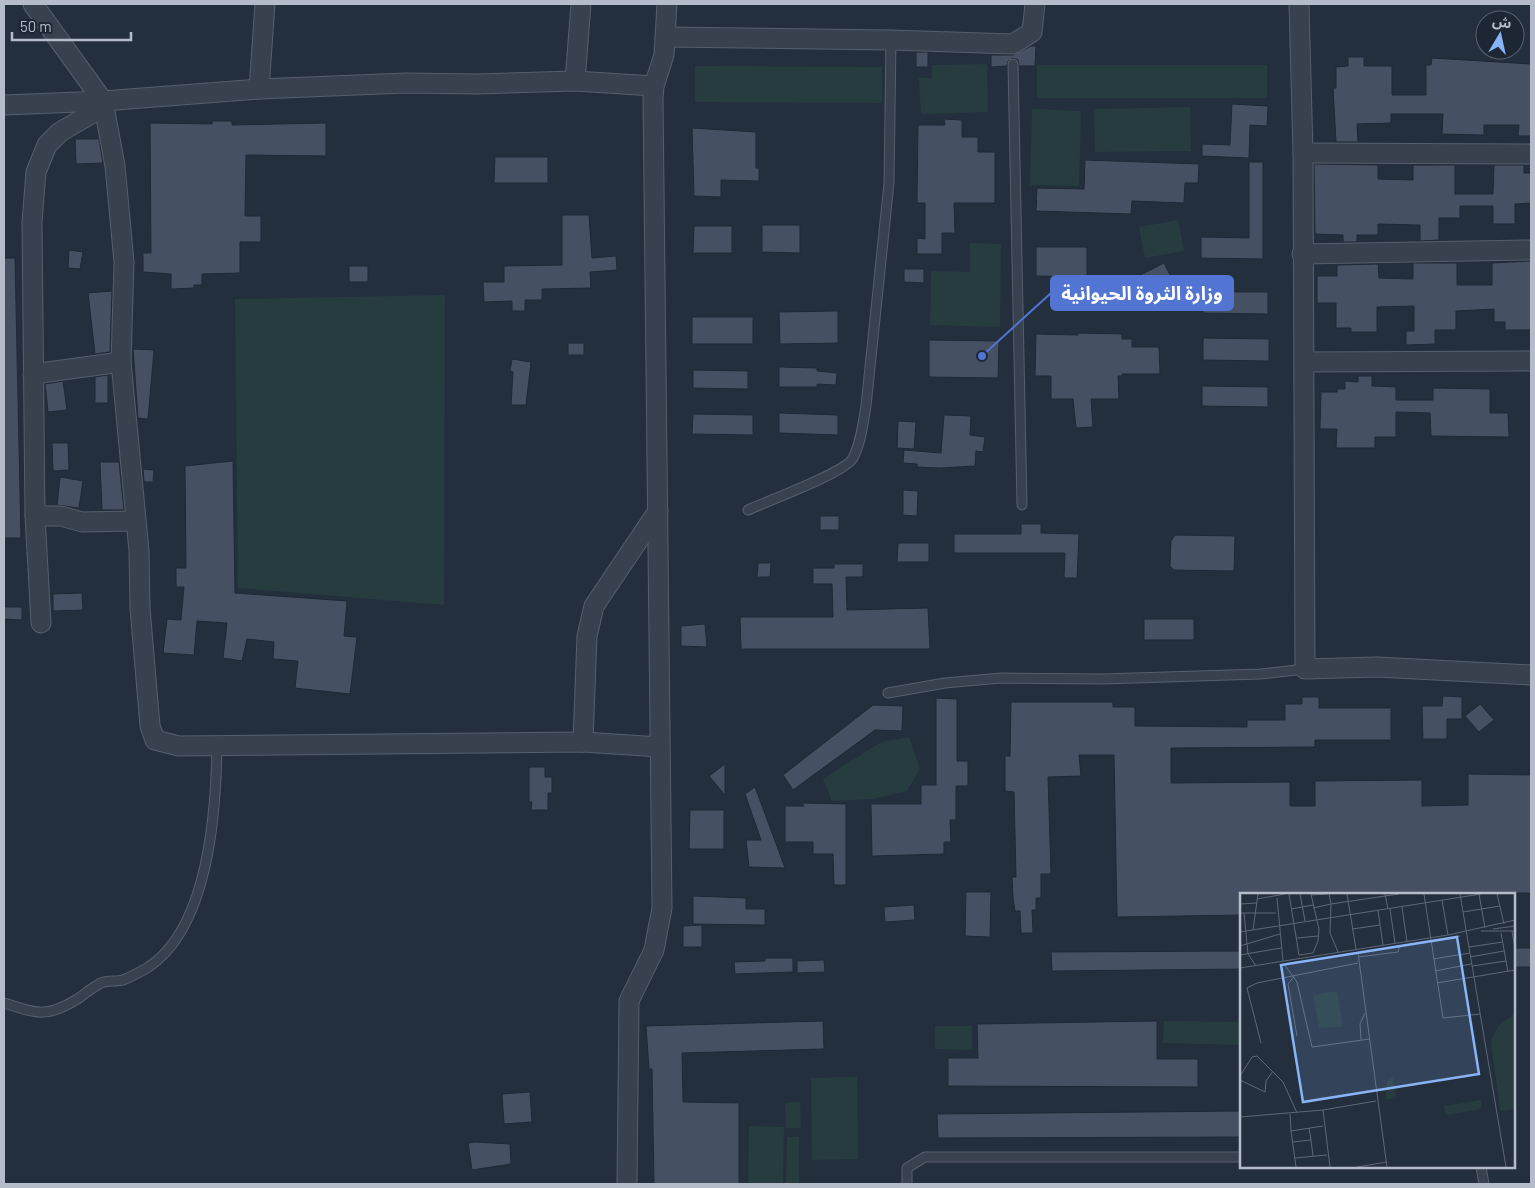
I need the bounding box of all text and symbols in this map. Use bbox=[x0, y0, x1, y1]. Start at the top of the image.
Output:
scale bar bbox=[12, 10, 131, 42]
north arrow bbox=[1475, 10, 1525, 60]
text: ش bbox=[1491, 12, 1513, 32]
text: 50 m bbox=[20, 17, 52, 35]
callout: وزارة الثروة الحيوانية bbox=[1051, 276, 1233, 310]
text: وزارة الثروة الحيوانية bbox=[1061, 281, 1223, 305]
inset map bbox=[1240, 893, 1515, 1168]

